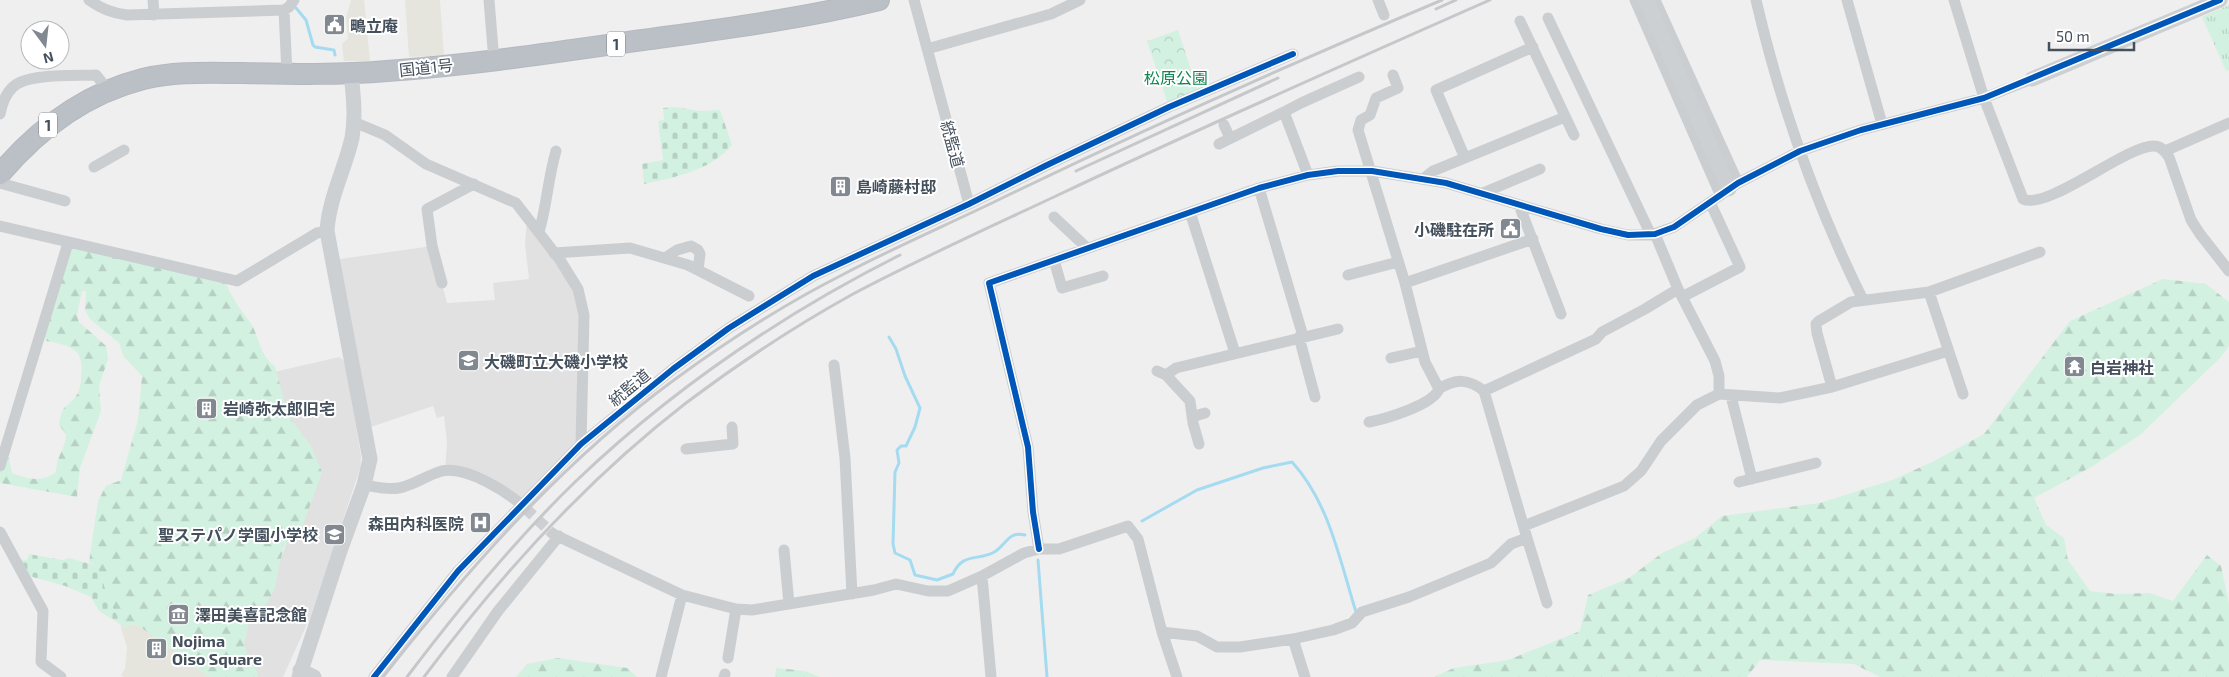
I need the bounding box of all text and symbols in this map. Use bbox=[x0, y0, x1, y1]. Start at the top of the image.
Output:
public building icon: 鴫立庵 bbox=[322, 13, 346, 37]
place label: 鴫立庵 bbox=[350, 16, 398, 35]
north arrow bbox=[20, 20, 70, 70]
scale bar bbox=[2049, 20, 2134, 52]
text: 50 m bbox=[2056, 27, 2090, 45]
road number: 1 bbox=[607, 32, 625, 56]
text: N bbox=[41, 49, 56, 68]
street label: 国道1号 bbox=[398, 55, 454, 79]
park label: 松原公園 bbox=[1144, 68, 1208, 87]
road number: 1 bbox=[39, 112, 57, 138]
street label: 統監道 bbox=[938, 118, 968, 170]
building icon: 島崎藤村邸 bbox=[828, 174, 852, 198]
place label: 島崎藤村邸 bbox=[856, 177, 936, 196]
public building icon: 小磯駐在所 bbox=[1498, 217, 1522, 241]
place label: 小磯駐在所 bbox=[1414, 220, 1494, 239]
school or university icon: 大磯町立大磯小学校 bbox=[456, 349, 480, 373]
place label: 大磯町立大磯小学校 bbox=[484, 352, 628, 371]
temple icon: 白岩神社 bbox=[2062, 355, 2086, 379]
place label: 白岩神社 bbox=[2090, 358, 2154, 377]
street label: 統監道 bbox=[604, 365, 654, 409]
building icon: 岩崎弥太郎旧宅 bbox=[195, 396, 219, 420]
place label: 岩崎弥太郎旧宅 bbox=[223, 399, 335, 418]
hospital icon: 森田内科医院 bbox=[468, 511, 492, 535]
place label: 森田内科医院 bbox=[368, 514, 464, 533]
school or university icon: 聖ステパノ学園小学校 bbox=[322, 522, 346, 546]
place label: 聖ステパノ学園小学校 bbox=[158, 525, 318, 544]
museum icon: 澤田美喜記念館 bbox=[167, 602, 191, 626]
place label: 澤田美喜記念館 bbox=[195, 605, 307, 624]
place label: Nojima Oiso Square bbox=[172, 631, 262, 668]
building icon: Nojima Oiso Square bbox=[144, 637, 168, 661]

